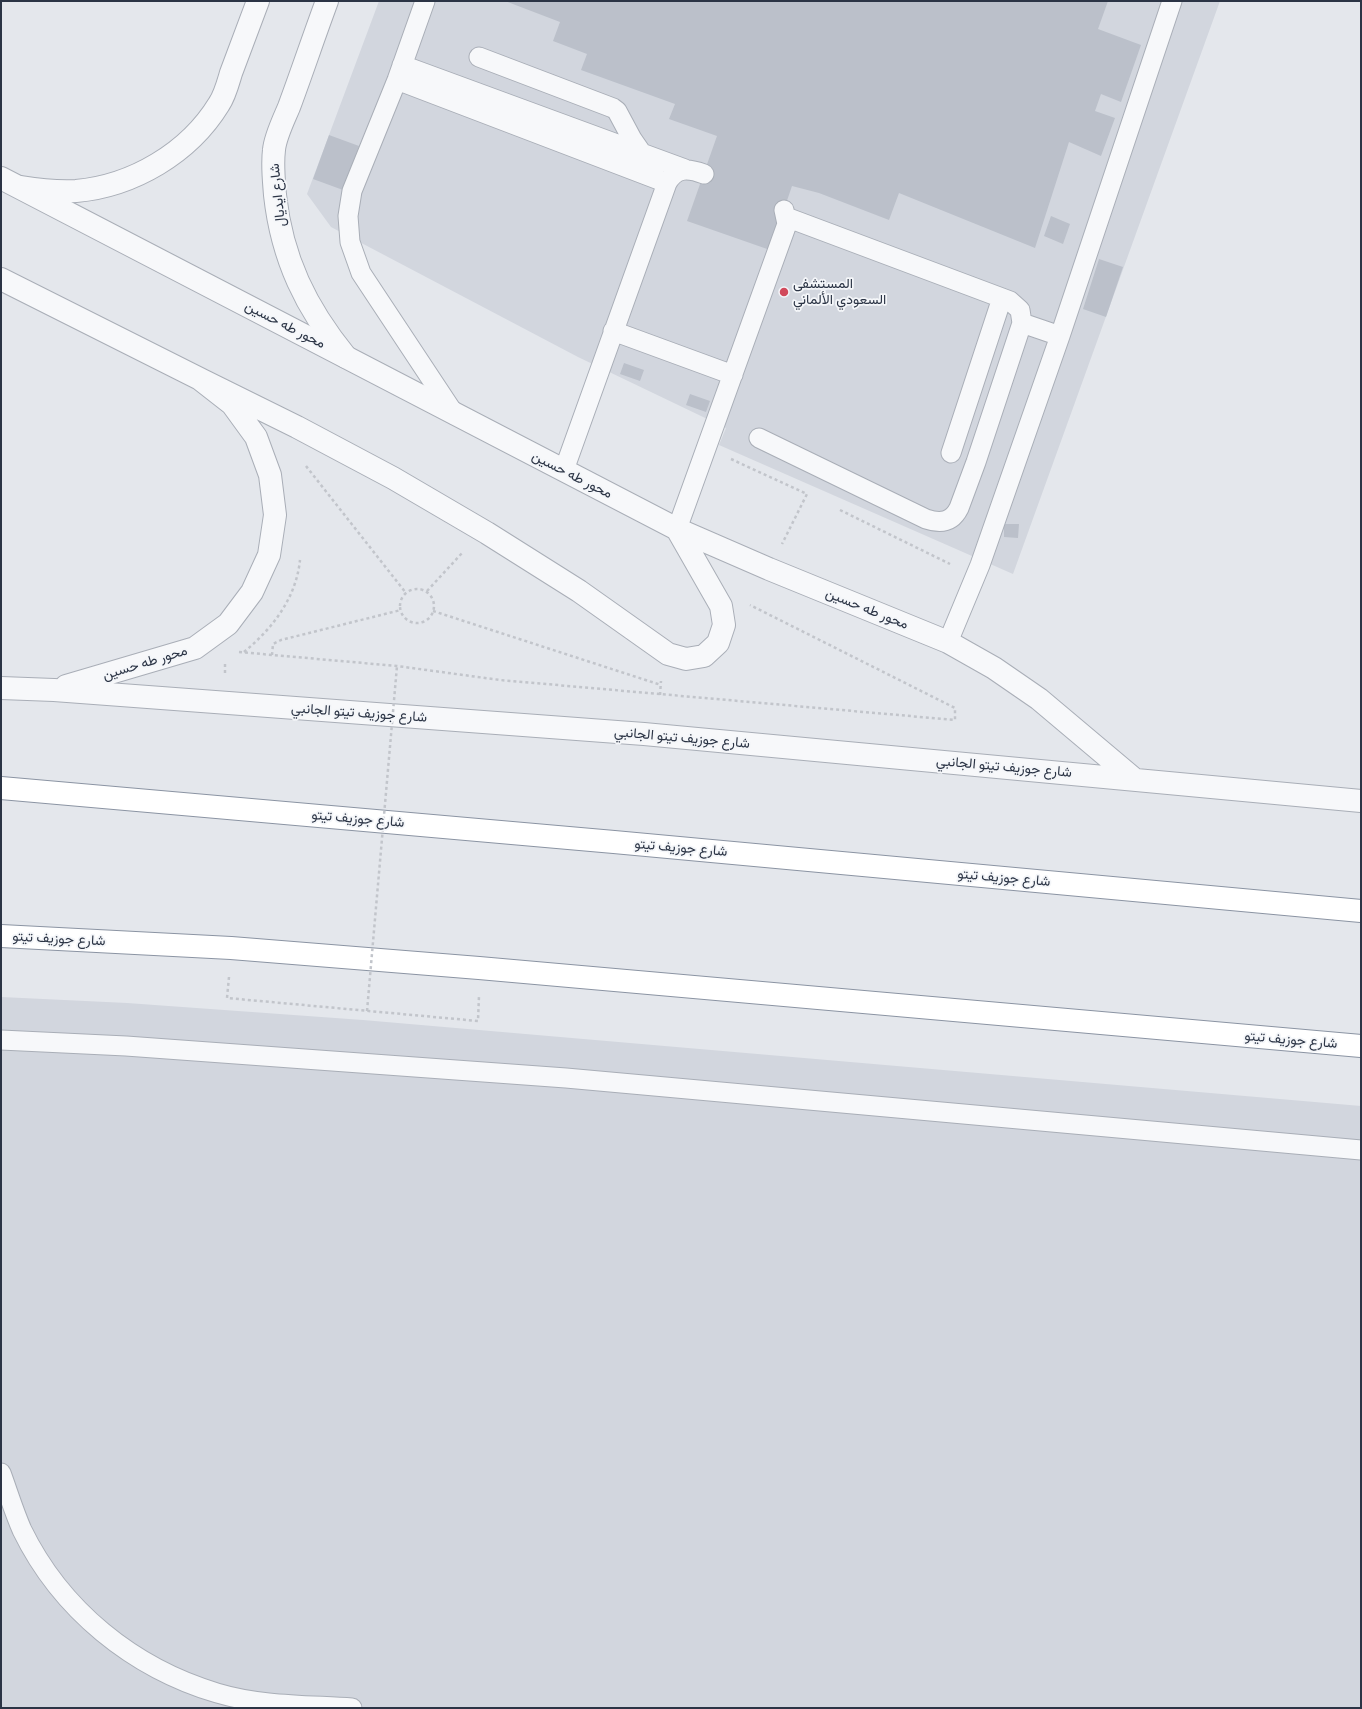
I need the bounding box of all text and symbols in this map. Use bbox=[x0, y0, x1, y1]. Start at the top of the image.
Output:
street label: شارع ايديال bbox=[266, 163, 290, 227]
place label: المستشفى السعودي الألماني bbox=[793, 276, 886, 308]
marker: المستشفى السعودي الألماني bbox=[778, 286, 790, 298]
street label: محور طه حسين bbox=[242, 298, 328, 352]
street label: محور طه حسين bbox=[529, 448, 615, 502]
street label: محور طه حسين bbox=[823, 585, 911, 633]
street label: محور طه حسين bbox=[101, 642, 189, 684]
street label: شارع جوزيف تيتو الجانبي bbox=[290, 700, 428, 726]
street label: شارع جوزيف تيتو الجانبي bbox=[613, 724, 751, 752]
street label: شارع جوزيف تيتو الجانبي bbox=[935, 753, 1073, 781]
street label: شارع جوزيف تيتو bbox=[311, 807, 405, 831]
street label: شارع جوزيف تيتو bbox=[634, 836, 728, 860]
street label: شارع جوزيف تيتو bbox=[957, 866, 1051, 890]
street label: شارع جوزيف تيتو bbox=[12, 928, 106, 950]
street label: شارع جوزيف تيتو bbox=[1244, 1028, 1338, 1052]

